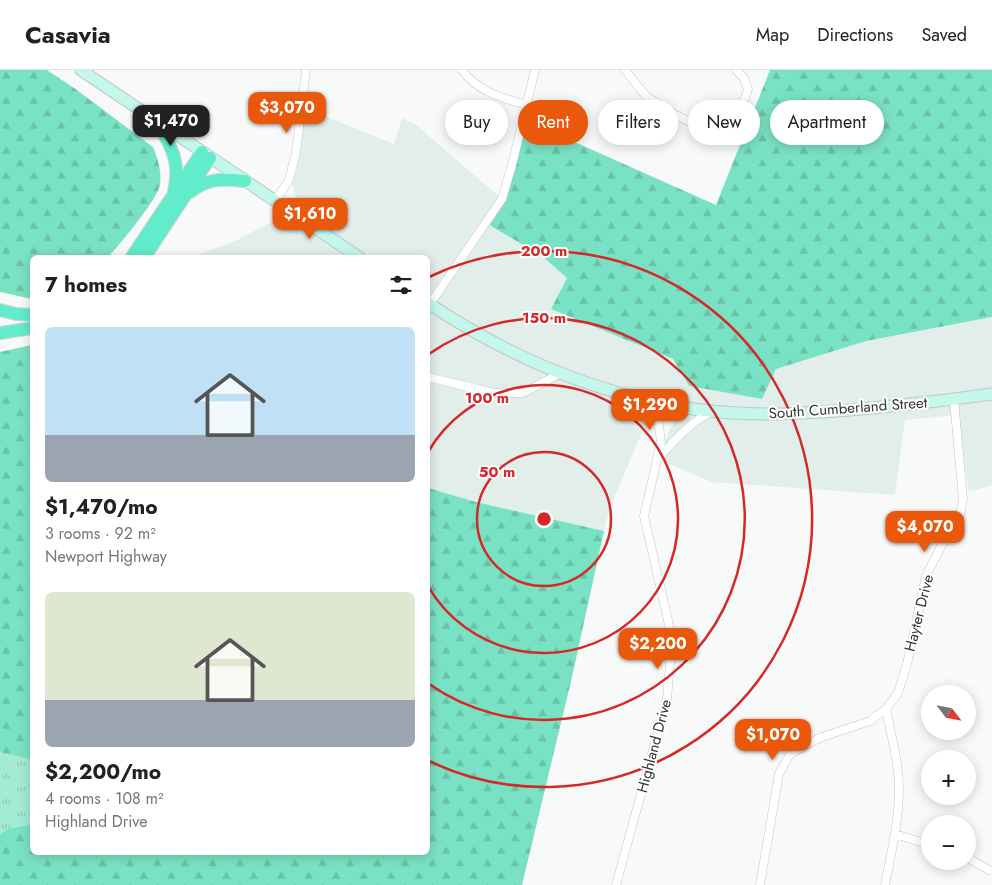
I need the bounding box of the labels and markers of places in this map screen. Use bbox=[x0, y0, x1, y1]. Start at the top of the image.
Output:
pin: $3,070 bbox=[246, 92, 328, 134]
pin: $1,470 bbox=[130, 104, 212, 147]
pin: $1,610 bbox=[269, 198, 351, 240]
pin: $1,290 bbox=[609, 388, 691, 431]
centre of rings bbox=[535, 510, 553, 528]
pin: $4,070 bbox=[884, 510, 966, 553]
pin: $2,200 bbox=[617, 628, 699, 670]
pin: $1,070 bbox=[732, 718, 814, 761]

